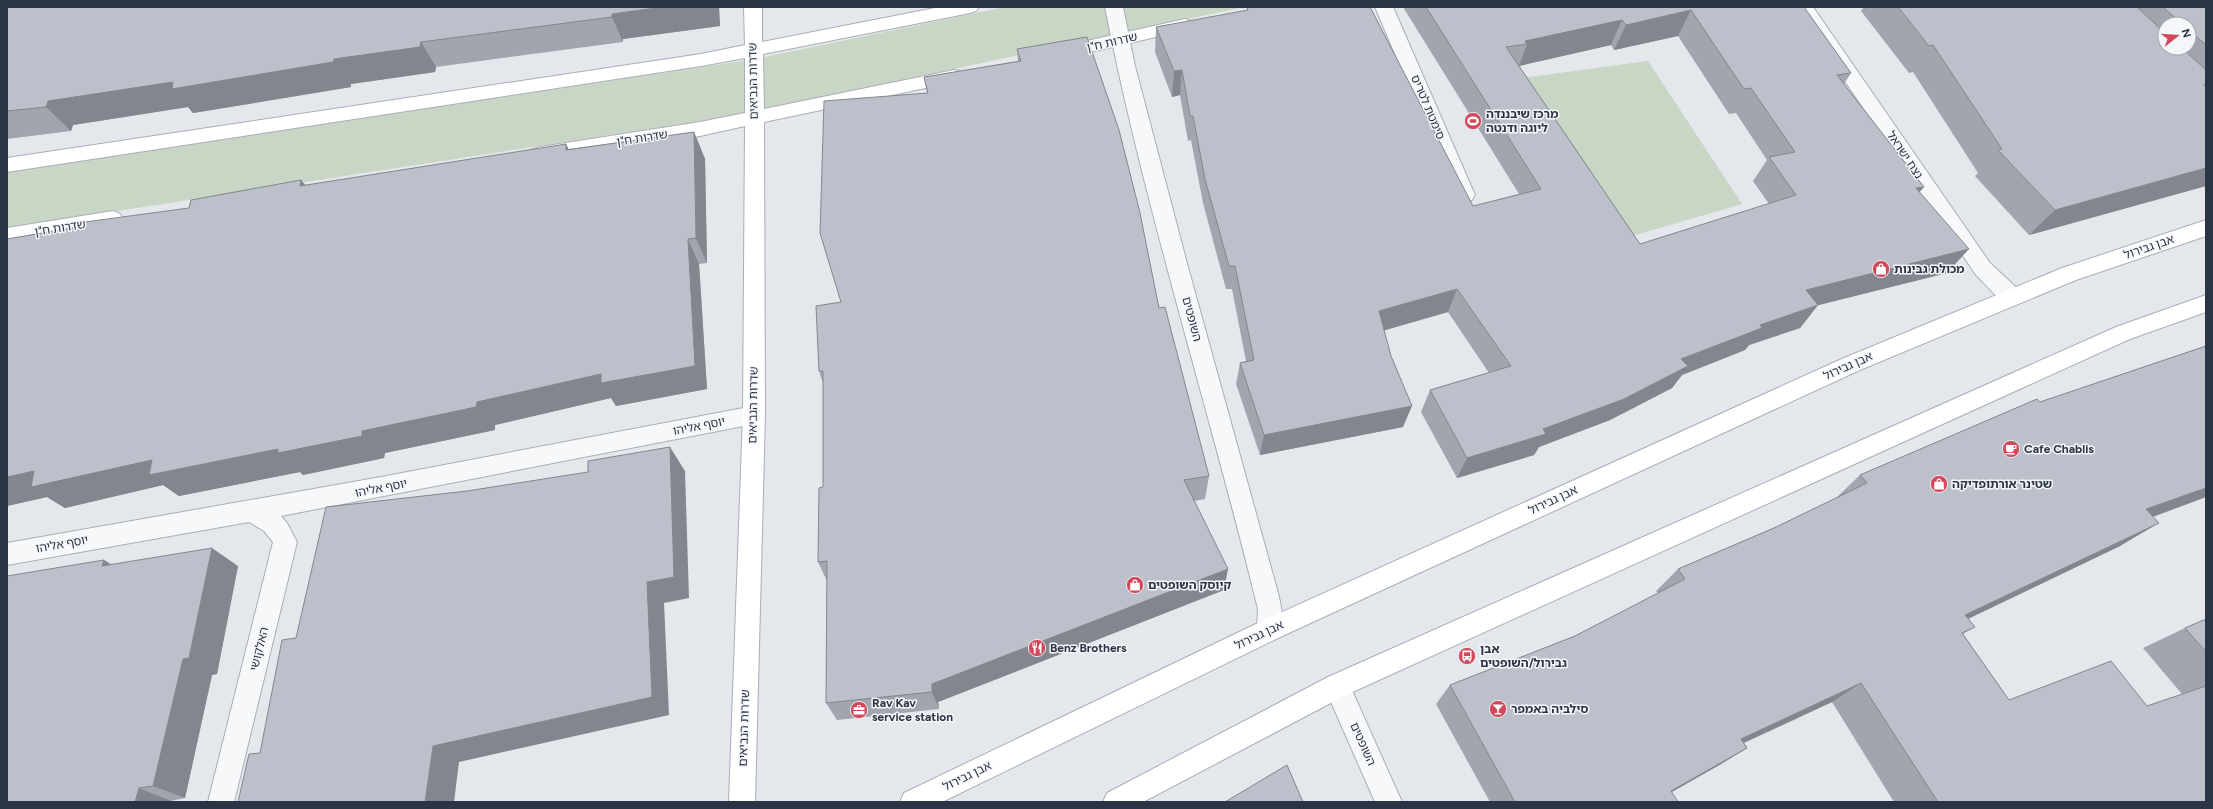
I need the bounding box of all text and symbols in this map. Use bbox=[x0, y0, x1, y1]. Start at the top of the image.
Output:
north arrow bbox=[2157, 16, 2197, 56]
text: N bbox=[2179, 27, 2194, 39]
street label: שדרות ח"ן bbox=[1085, 29, 1139, 55]
street label: שדרות הנביאים bbox=[745, 42, 761, 120]
street label: סימטת לטריס bbox=[1408, 73, 1448, 142]
place label: מרכז שיבננדה ליוגה ודנטה bbox=[1486, 107, 1559, 135]
sports icon: מרכז שיבננדה ליוגה ודנטה bbox=[1463, 111, 1483, 131]
street label: שדרות ח"ן bbox=[615, 127, 669, 149]
street label: נצח ישראל bbox=[1884, 129, 1926, 181]
street label: שדרות ח"ן bbox=[33, 217, 87, 239]
street label: אבן גבירול bbox=[2122, 232, 2176, 262]
shop icon: מכולת גבינות bbox=[1871, 259, 1891, 279]
place label: מכולת גבינות bbox=[1894, 262, 1965, 276]
street label: השופטים bbox=[1179, 295, 1205, 343]
street label: אבן גבירול bbox=[1821, 349, 1875, 383]
street label: שדרות הנביאים bbox=[745, 366, 761, 444]
street label: יוסף אליהו bbox=[672, 414, 726, 438]
cafe icon: Cafe Chablis bbox=[2001, 439, 2021, 459]
place label: Cafe Chablis bbox=[2024, 442, 2094, 456]
shop icon: שטינר אורתופדיקה bbox=[1929, 474, 1949, 494]
street label: יוסף אליהו bbox=[354, 476, 408, 500]
place label: שטינר אורתופדיקה bbox=[1952, 477, 2052, 491]
street label: אבן גבירול bbox=[1526, 482, 1580, 517]
street label: יוסף אליהו bbox=[35, 533, 89, 555]
shop icon: קיוסק השופטים bbox=[1125, 575, 1145, 595]
place label: קיוסק השופטים bbox=[1148, 578, 1231, 592]
street label: אבן גבירול bbox=[1232, 617, 1286, 652]
street label: האלקושי bbox=[247, 626, 271, 672]
restaurant icon: Benz Brothers bbox=[1027, 638, 1047, 658]
place label: Benz Brothers bbox=[1050, 641, 1127, 655]
place label: אבן גבירול/השופטים bbox=[1480, 642, 1567, 670]
bus stop icon: אבן גבירול/השופטים bbox=[1457, 646, 1477, 666]
street label: שדרות הנביאים bbox=[736, 689, 752, 767]
place label: Rav Kav service station bbox=[872, 696, 953, 724]
bar icon: סילביה באמפר bbox=[1488, 699, 1508, 719]
office icon: Rav Kav service station bbox=[849, 700, 869, 720]
place label: סילביה באמפר bbox=[1511, 702, 1588, 716]
street label: השופטים bbox=[1347, 720, 1379, 768]
street label: אבן גבירול bbox=[940, 758, 994, 794]

